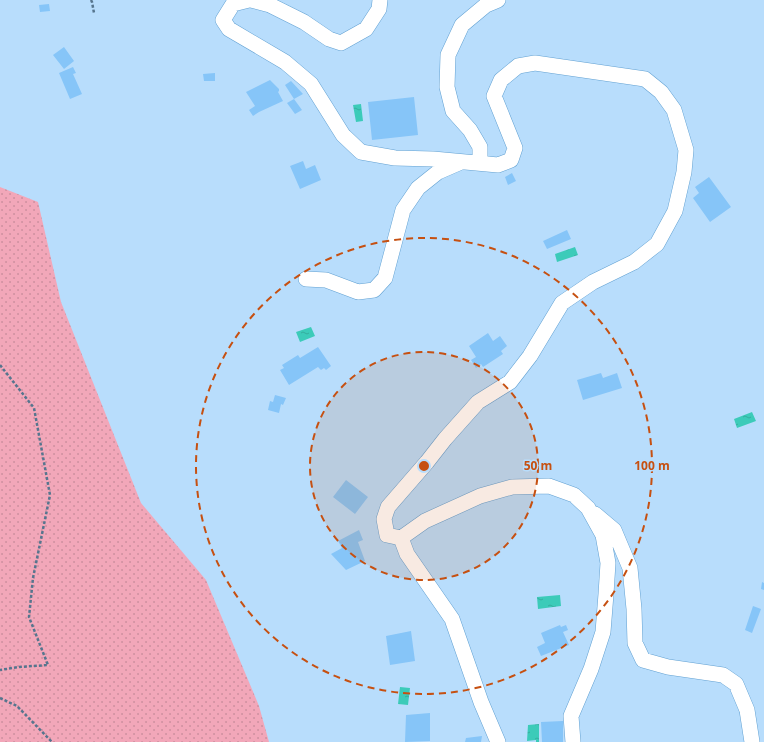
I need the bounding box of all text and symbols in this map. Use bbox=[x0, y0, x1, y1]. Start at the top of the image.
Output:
text: 50 m bbox=[524, 457, 552, 474]
text: 100 m bbox=[634, 457, 670, 474]
centre of rings bbox=[417, 459, 431, 473]

